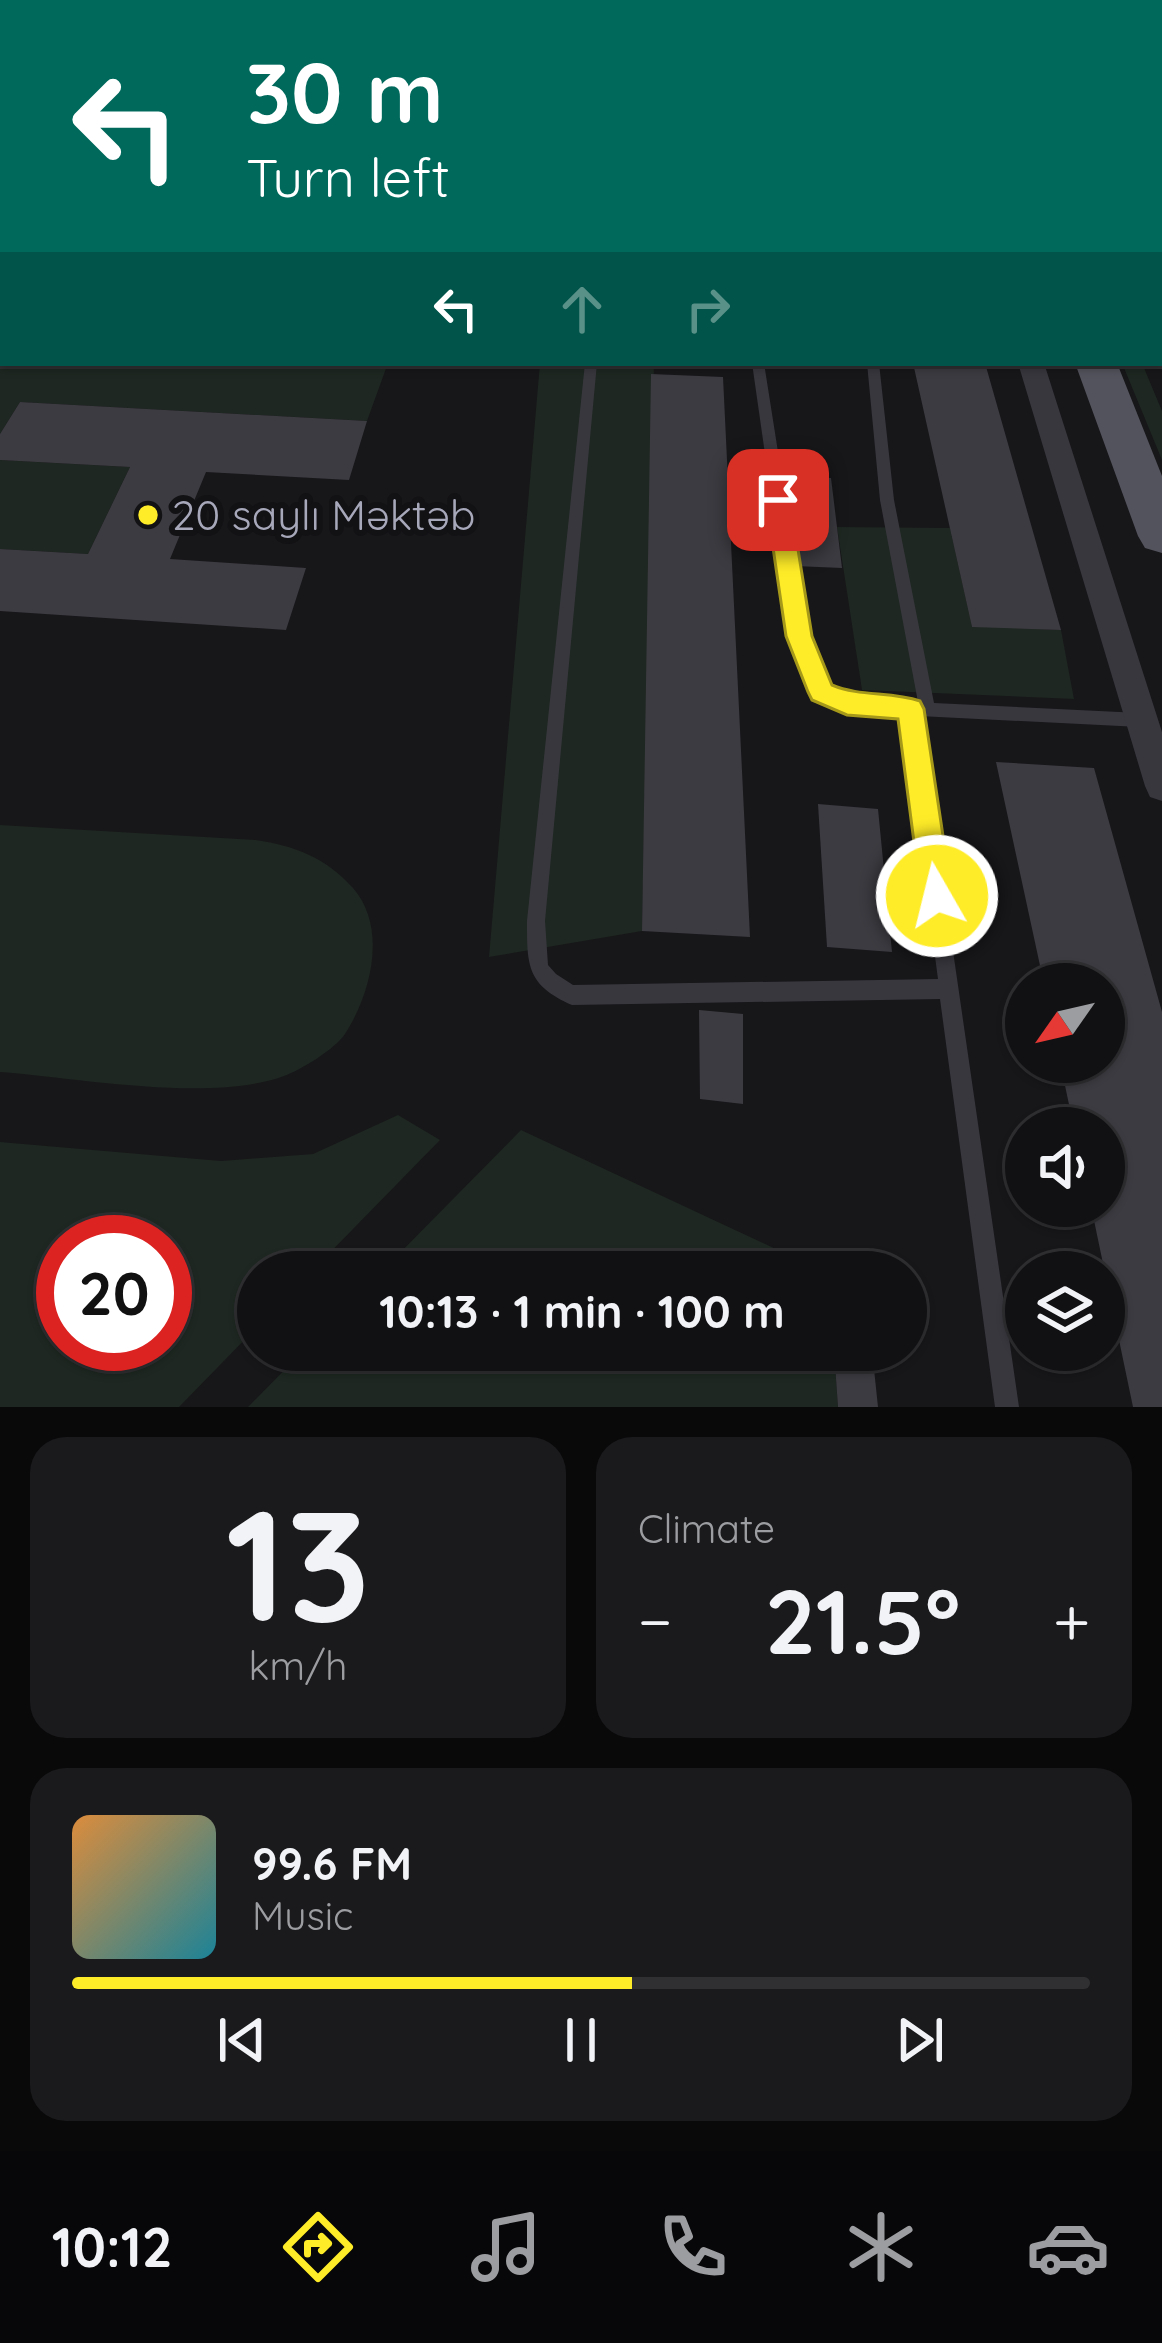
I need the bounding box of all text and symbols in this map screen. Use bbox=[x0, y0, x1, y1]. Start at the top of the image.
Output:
text: 30 m bbox=[246, 39, 444, 144]
icon: left bbox=[48, 48, 204, 204]
text: Turn left bbox=[246, 143, 450, 211]
icon: left bbox=[423, 276, 489, 342]
icon: ahead bbox=[549, 276, 615, 342]
icon: right bbox=[675, 276, 741, 342]
pin bbox=[727, 449, 829, 551]
icon: arrive bbox=[745, 467, 811, 533]
place label: 20 saylı Məktəb bbox=[172, 488, 476, 541]
marker: 20 saylı Məktəb bbox=[135, 502, 161, 528]
position arrow bbox=[874, 833, 1000, 959]
north arrow bbox=[1005, 963, 1125, 1083]
map controls bbox=[1005, 963, 1125, 1371]
button: sound bbox=[1005, 1107, 1125, 1227]
speed limit sign: 20 bbox=[36, 1215, 192, 1371]
button: layers bbox=[1005, 1251, 1125, 1371]
text: 10:13 · 1 min · 100 m bbox=[379, 1283, 785, 1339]
text: 13 bbox=[226, 1465, 370, 1660]
text: Climate bbox=[638, 1504, 775, 1553]
text: 21.5° bbox=[765, 1564, 960, 1677]
text: − bbox=[638, 1579, 672, 1662]
text: + bbox=[1053, 1579, 1090, 1662]
text: km/h bbox=[249, 1641, 347, 1690]
text: 99.6 FM bbox=[252, 1835, 412, 1891]
text: Music bbox=[252, 1891, 353, 1940]
icon: previous bbox=[209, 2007, 275, 2073]
icon: pause bbox=[548, 2007, 614, 2073]
icon: next bbox=[887, 2007, 953, 2073]
icon: directions bbox=[276, 2205, 360, 2289]
icon: music bbox=[464, 2205, 548, 2289]
icon: phone bbox=[651, 2205, 735, 2289]
icon: climate bbox=[839, 2205, 923, 2289]
icon: car bbox=[1026, 2205, 1110, 2289]
text: 10:12 bbox=[52, 2213, 172, 2281]

